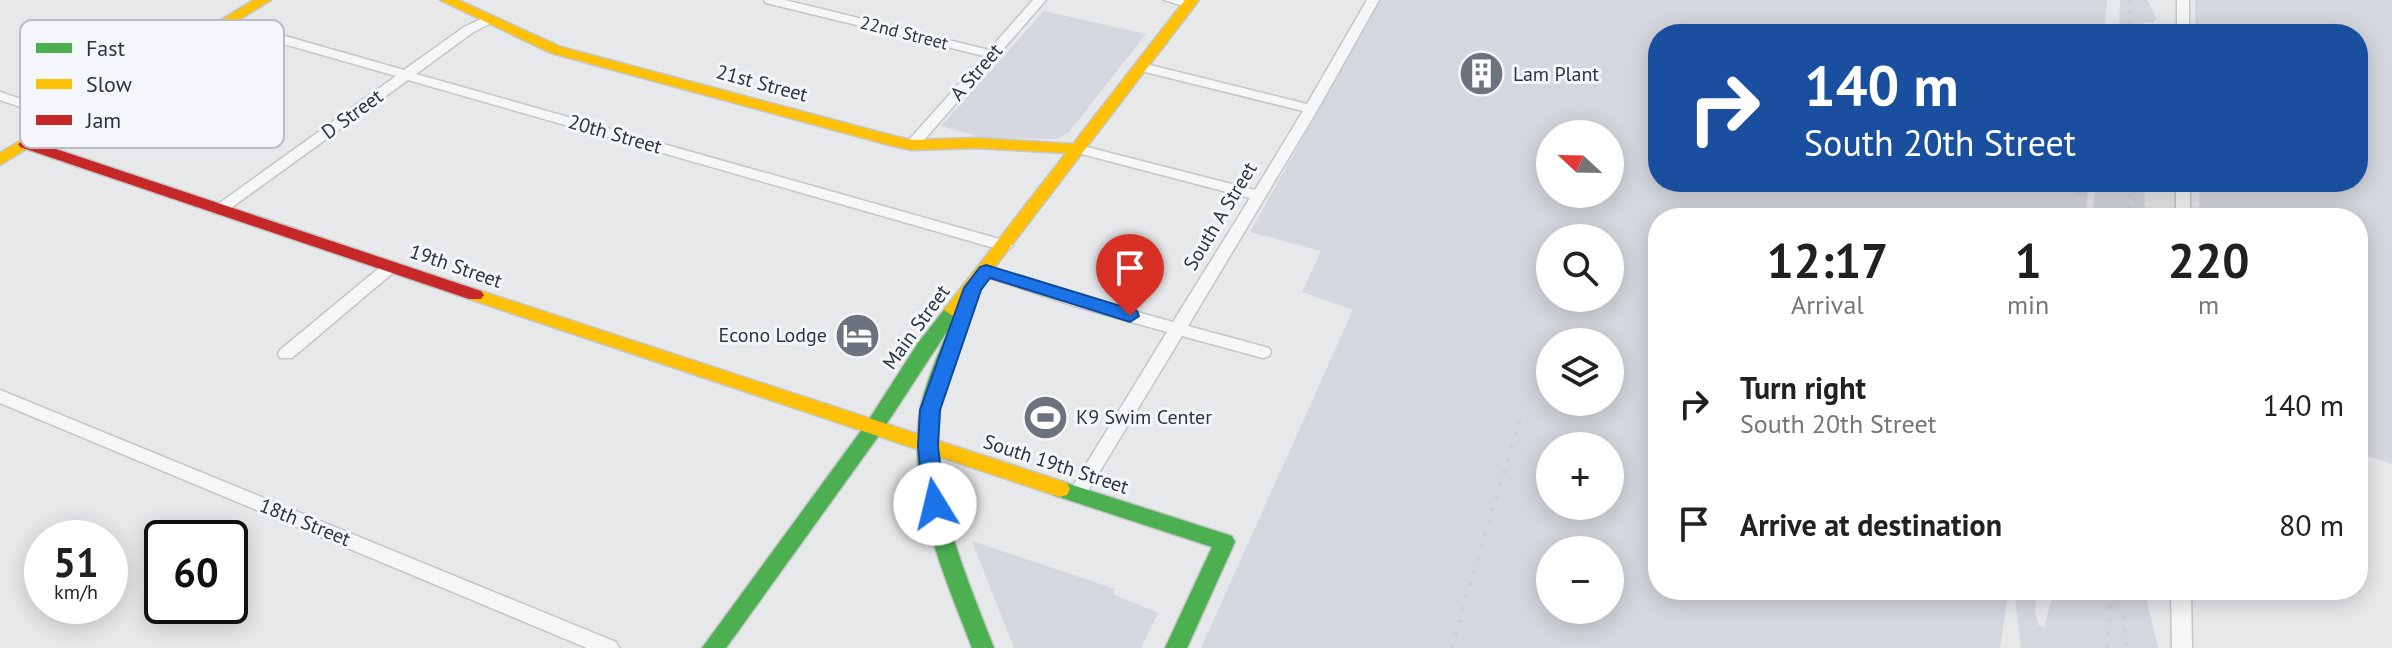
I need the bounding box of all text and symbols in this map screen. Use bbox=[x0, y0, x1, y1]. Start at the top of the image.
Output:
street label: 22nd Street bbox=[858, 10, 951, 55]
legend bbox=[20, 20, 284, 148]
text: Fast bbox=[86, 34, 126, 62]
street label: A Street bbox=[944, 38, 1008, 106]
text: 140 m bbox=[1804, 49, 1959, 121]
building icon: Lam Plant bbox=[1458, 50, 1506, 98]
icon: right bbox=[1672, 56, 1776, 160]
street label: 21st Street bbox=[714, 58, 811, 108]
place label: Lam Plant bbox=[1513, 61, 1599, 87]
text: Slow bbox=[86, 70, 132, 98]
street label: D Street bbox=[316, 83, 388, 145]
text: Jam bbox=[85, 106, 121, 134]
street label: 20th Street bbox=[565, 108, 665, 160]
text: South 20th Street bbox=[1804, 119, 2076, 166]
north arrow bbox=[1536, 120, 1624, 208]
map controls bbox=[1536, 120, 1624, 624]
street label: South A Street bbox=[1177, 157, 1263, 275]
button: search bbox=[1536, 224, 1624, 312]
text: 12:17 bbox=[1767, 229, 1888, 291]
text: 1 bbox=[2014, 229, 2042, 291]
text: 220 bbox=[2168, 229, 2249, 291]
pin bbox=[1096, 234, 1164, 316]
street label: 19th Street bbox=[406, 238, 506, 294]
icon: arrive bbox=[1108, 246, 1152, 290]
street label: Main Street bbox=[877, 279, 956, 374]
text: Arrival bbox=[1791, 288, 1864, 321]
text: min bbox=[2007, 288, 2049, 321]
text: m bbox=[2198, 288, 2219, 321]
hotel icon: Econo Lodge bbox=[834, 311, 882, 359]
place label: Econo Lodge bbox=[718, 322, 827, 348]
button: layers bbox=[1536, 328, 1624, 416]
text: Turn right bbox=[1740, 368, 1866, 407]
icon: right bbox=[1672, 382, 1716, 426]
text: 140 m bbox=[2263, 385, 2344, 424]
sports icon: K9 Swim Center bbox=[1021, 393, 1069, 441]
place label: K9 Swim Center bbox=[1076, 404, 1212, 430]
text: South 20th Street bbox=[1740, 407, 1936, 440]
street label: South 19th Street bbox=[980, 428, 1132, 500]
button: + bbox=[1536, 432, 1624, 520]
position arrow bbox=[893, 462, 977, 546]
street label: 18th Street bbox=[256, 492, 355, 552]
icon: arrive bbox=[1672, 502, 1716, 546]
text: Arrive at destination bbox=[1740, 505, 2002, 544]
text: 80 m bbox=[2279, 505, 2344, 544]
speed limit sign: 60 bbox=[144, 520, 248, 624]
text: 51 bbox=[53, 536, 99, 588]
button: − bbox=[1536, 536, 1624, 624]
text: km/h bbox=[54, 579, 98, 605]

